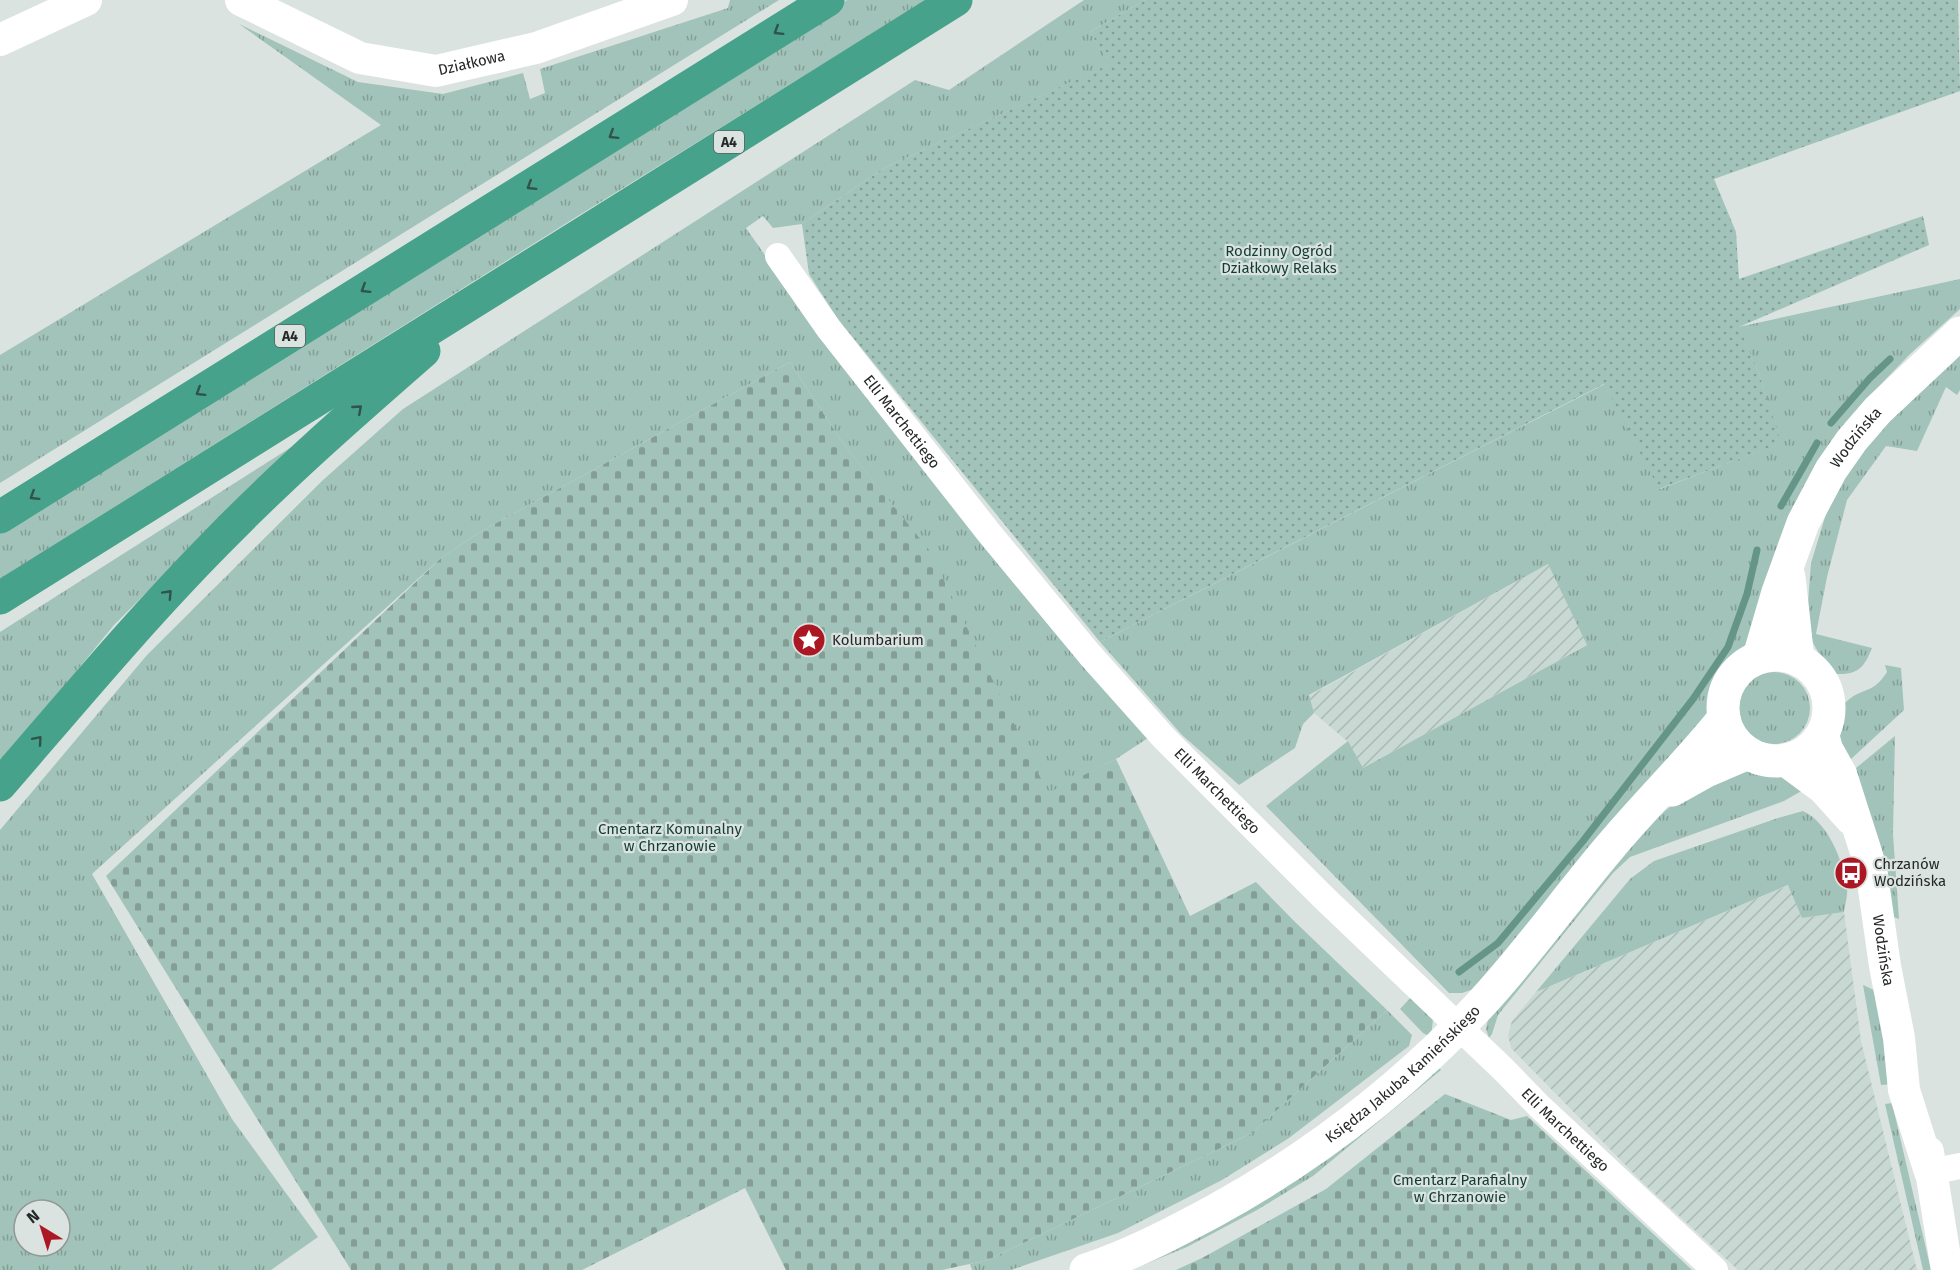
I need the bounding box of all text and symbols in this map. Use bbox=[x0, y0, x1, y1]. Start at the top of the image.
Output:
one-way arrow bbox=[774, 24, 785, 35]
street label: Działkowa bbox=[436, 46, 507, 79]
one-way arrow bbox=[609, 127, 619, 139]
road number: A4 bbox=[714, 131, 744, 153]
one-way arrow bbox=[526, 179, 537, 190]
park label: Rodzinny Ogród Działkowy Relaks bbox=[1221, 242, 1337, 277]
one-way arrow bbox=[361, 282, 371, 294]
road number: A4 bbox=[275, 325, 305, 347]
street label: Elli Marchettiego bbox=[860, 371, 944, 472]
one-way arrow bbox=[195, 385, 206, 396]
street label: Wodzińska bbox=[1826, 404, 1885, 471]
one-way arrow bbox=[351, 405, 362, 416]
one-way arrow bbox=[30, 488, 40, 500]
one-way arrow bbox=[160, 591, 171, 602]
place icon: Kolumbarium bbox=[791, 622, 827, 658]
place label: Kolumbarium bbox=[832, 631, 924, 649]
one-way arrow bbox=[31, 737, 42, 747]
street label: Elli Marchettiego bbox=[1170, 744, 1264, 838]
park label: Cmentarz Komunalny w Chrzanowie bbox=[598, 820, 743, 855]
bus stop icon: Chrzanów Wodzińska bbox=[1833, 855, 1869, 891]
place label: Chrzanów Wodzińska bbox=[1874, 855, 1946, 890]
street label: Wodzińska bbox=[1869, 913, 1898, 988]
street label: Księdza Jakuba Kamieńskiego bbox=[1322, 1002, 1484, 1147]
street label: Elli Marchettiego bbox=[1518, 1084, 1613, 1176]
park label: Cmentarz Parafialny w Chrzanowie bbox=[1393, 1171, 1528, 1206]
north arrow bbox=[12, 1198, 72, 1258]
text: N bbox=[23, 1206, 43, 1227]

